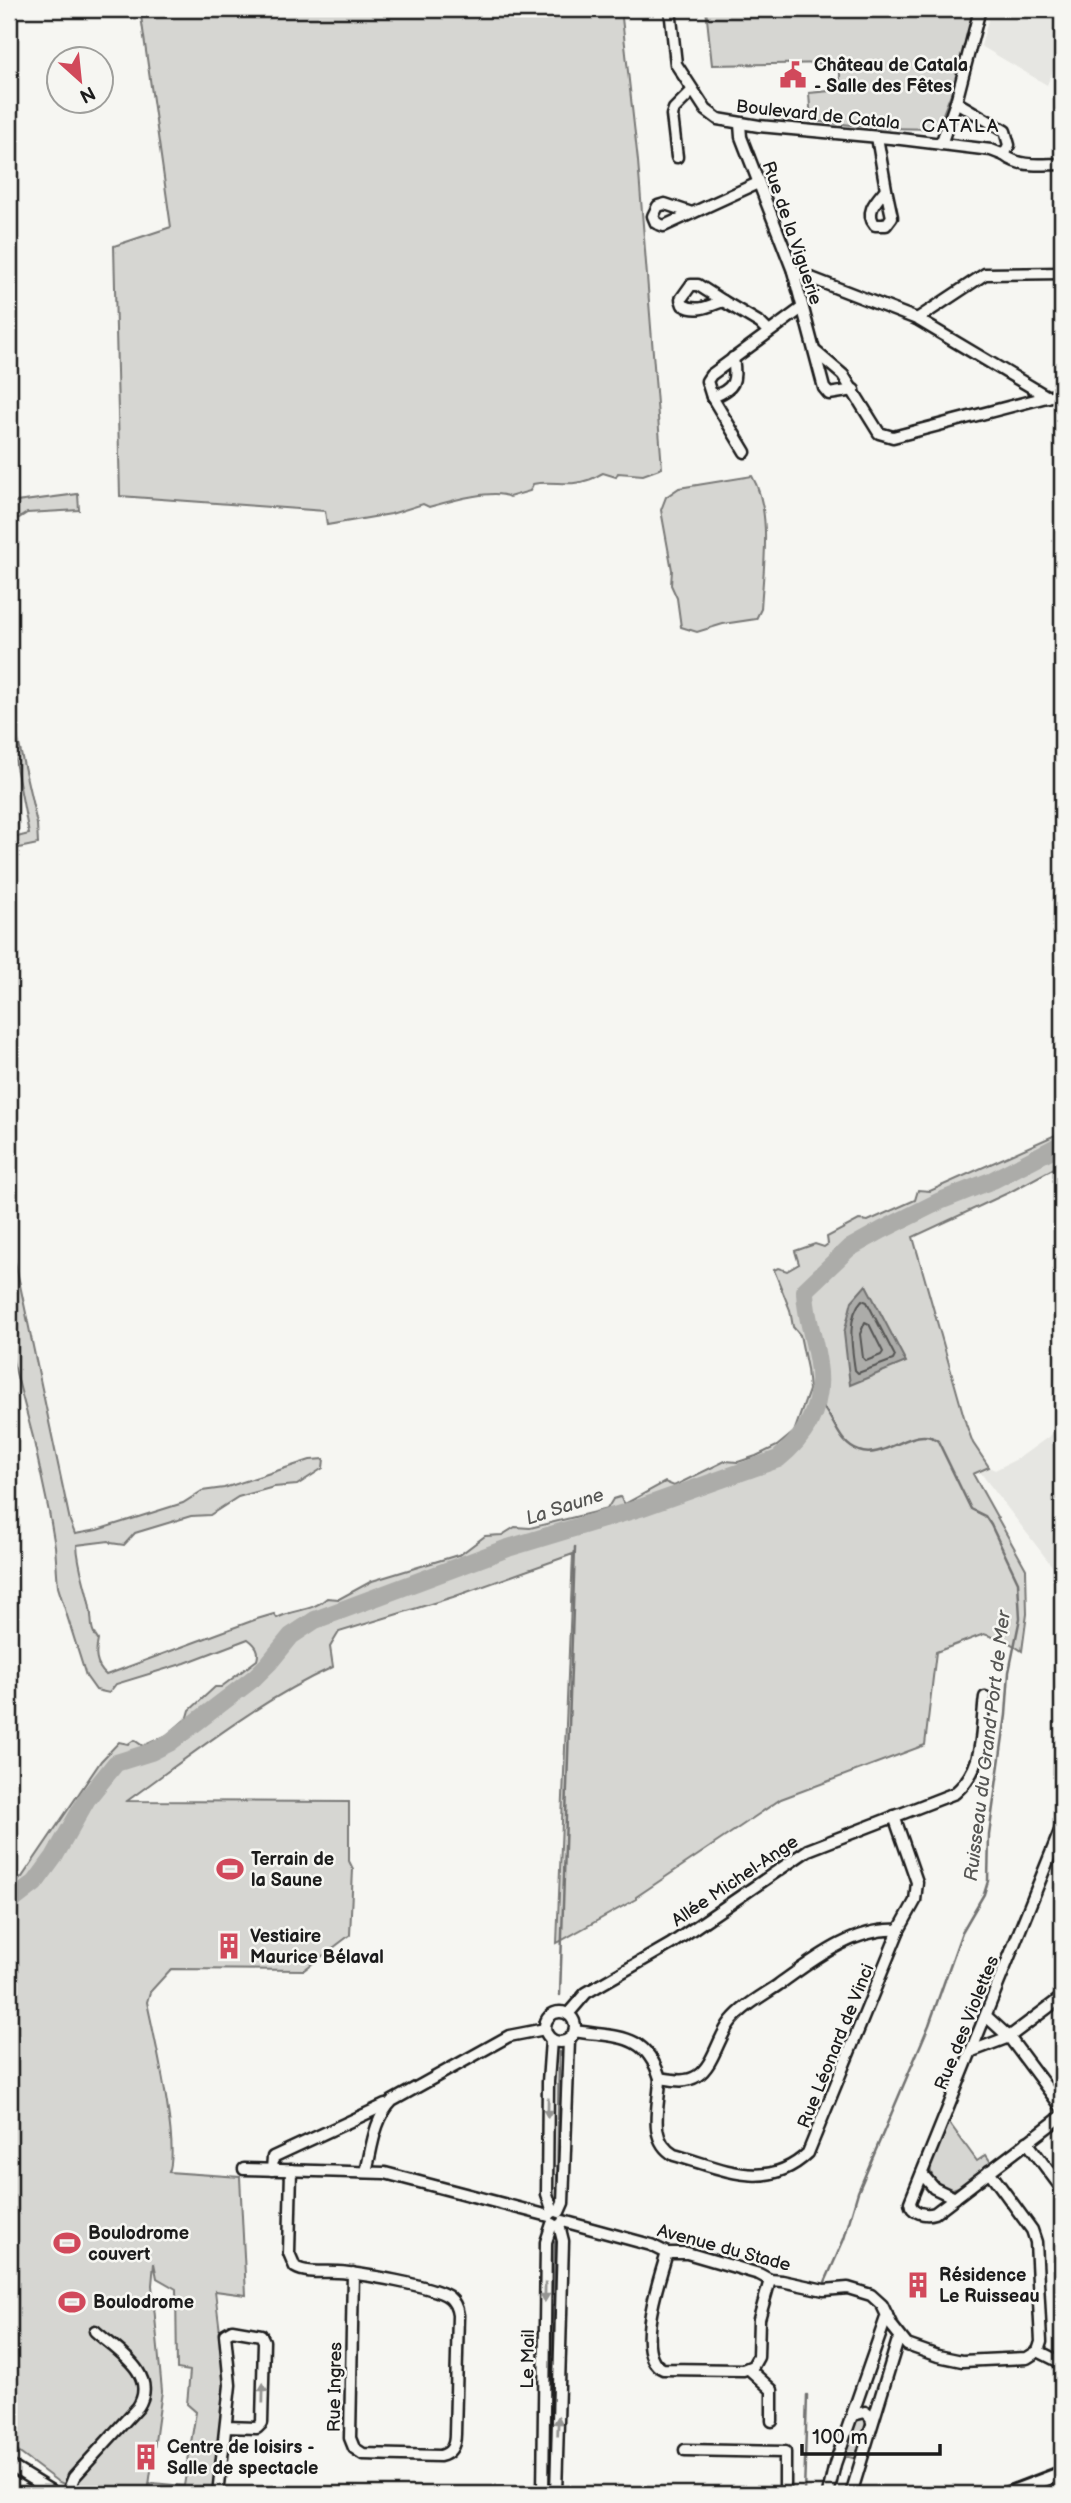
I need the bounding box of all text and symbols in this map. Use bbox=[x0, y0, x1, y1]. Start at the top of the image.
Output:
north arrow bbox=[46, 46, 116, 116]
place label: Château de Catala - Salle des Fêtes bbox=[814, 55, 968, 97]
public building icon: Château de Catala - Salle des Fêtes bbox=[778, 60, 808, 90]
text: N bbox=[75, 80, 99, 107]
street label: Boulevard de Catala bbox=[735, 96, 901, 134]
district label: CATALA bbox=[922, 115, 1000, 138]
street label: Rue de la Viguerie bbox=[758, 158, 827, 308]
water label: La Saune bbox=[523, 1484, 607, 1530]
water label: Ruisseau du Grand Port de Mer bbox=[960, 1608, 1016, 1883]
street label: Allée Michel-Ange bbox=[668, 1831, 802, 1931]
place label: Terrain de la Saune bbox=[251, 1849, 334, 1891]
sports icon: Terrain de la Saune bbox=[215, 1854, 245, 1884]
place label: Vestiaire Maurice Bélaval bbox=[250, 1926, 384, 1968]
building icon: Vestiaire Maurice Bélaval bbox=[214, 1931, 244, 1961]
street label: Rue des Violettes bbox=[931, 1953, 1004, 2093]
street label: Rue Léonard de Vinci bbox=[793, 1961, 879, 2131]
one-way arrow bbox=[542, 2097, 554, 2119]
street label: Avenue du Stade bbox=[655, 2220, 793, 2276]
place label: Boulodrome couvert bbox=[88, 2223, 189, 2265]
sports icon: Boulodrome couvert bbox=[52, 2228, 82, 2258]
place label: Résidence Le Ruisseau bbox=[939, 2265, 1040, 2307]
building icon: Résidence Le Ruisseau bbox=[903, 2270, 933, 2300]
one-way arrow bbox=[540, 2281, 551, 2303]
sports icon: Boulodrome bbox=[57, 2287, 87, 2317]
place label: Boulodrome bbox=[93, 2292, 194, 2313]
street label: Le Mail bbox=[517, 2329, 539, 2389]
street label: Rue Ingres bbox=[324, 2342, 346, 2432]
one-way arrow bbox=[257, 2382, 269, 2404]
scale bar bbox=[802, 2412, 940, 2456]
one-way arrow bbox=[552, 2415, 564, 2437]
text: 100 m bbox=[812, 2425, 868, 2450]
place label: Centre de loisirs - Salle de spectacle bbox=[167, 2437, 318, 2479]
building icon: Centre de loisirs - Salle de spectacle bbox=[131, 2442, 161, 2472]

